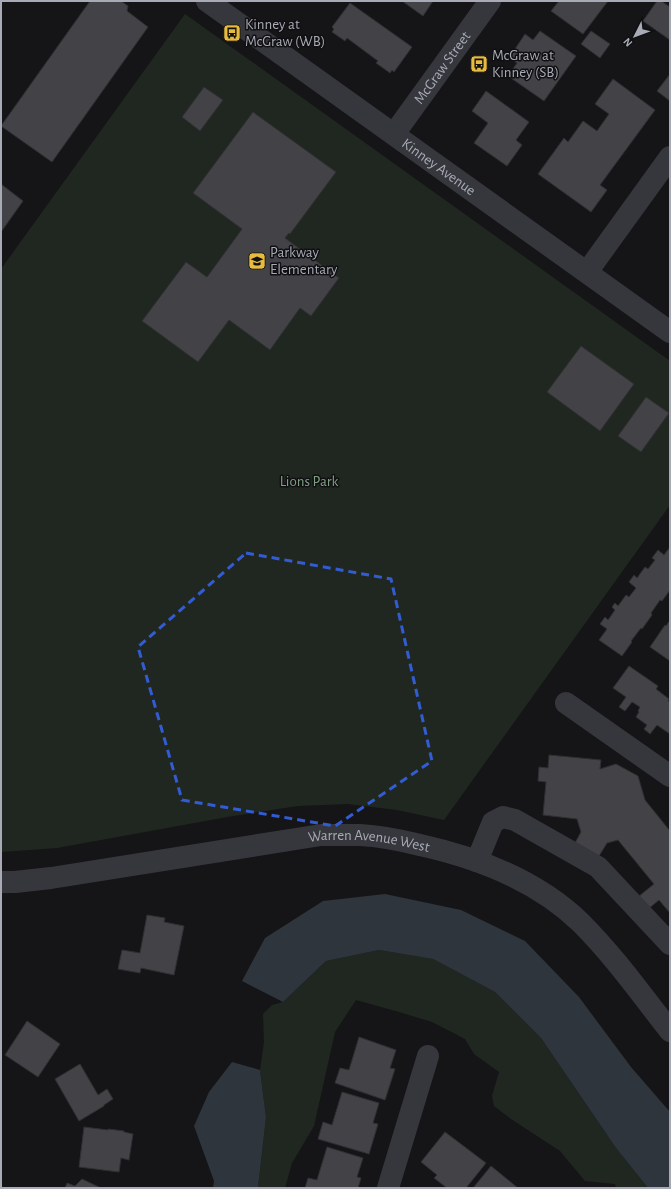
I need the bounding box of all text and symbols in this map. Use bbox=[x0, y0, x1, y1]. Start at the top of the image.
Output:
north arrow bbox=[615, 16, 655, 56]
place label: Kinney at McGraw (WB) bbox=[245, 17, 325, 49]
bus stop icon: Kinney at McGraw (WB) bbox=[222, 23, 242, 43]
street label: McGraw Street bbox=[411, 29, 474, 107]
text: N bbox=[621, 36, 635, 49]
place label: McGraw at Kinney (SB) bbox=[492, 48, 559, 80]
bus stop icon: McGraw at Kinney (SB) bbox=[469, 54, 489, 74]
street label: Kinney Avenue bbox=[399, 136, 478, 199]
place label: Parkway Elementary bbox=[270, 245, 338, 277]
school or university icon: Parkway Elementary bbox=[247, 251, 267, 271]
park label: Lions Park bbox=[280, 474, 339, 489]
street label: Warren Avenue West bbox=[307, 828, 431, 855]

